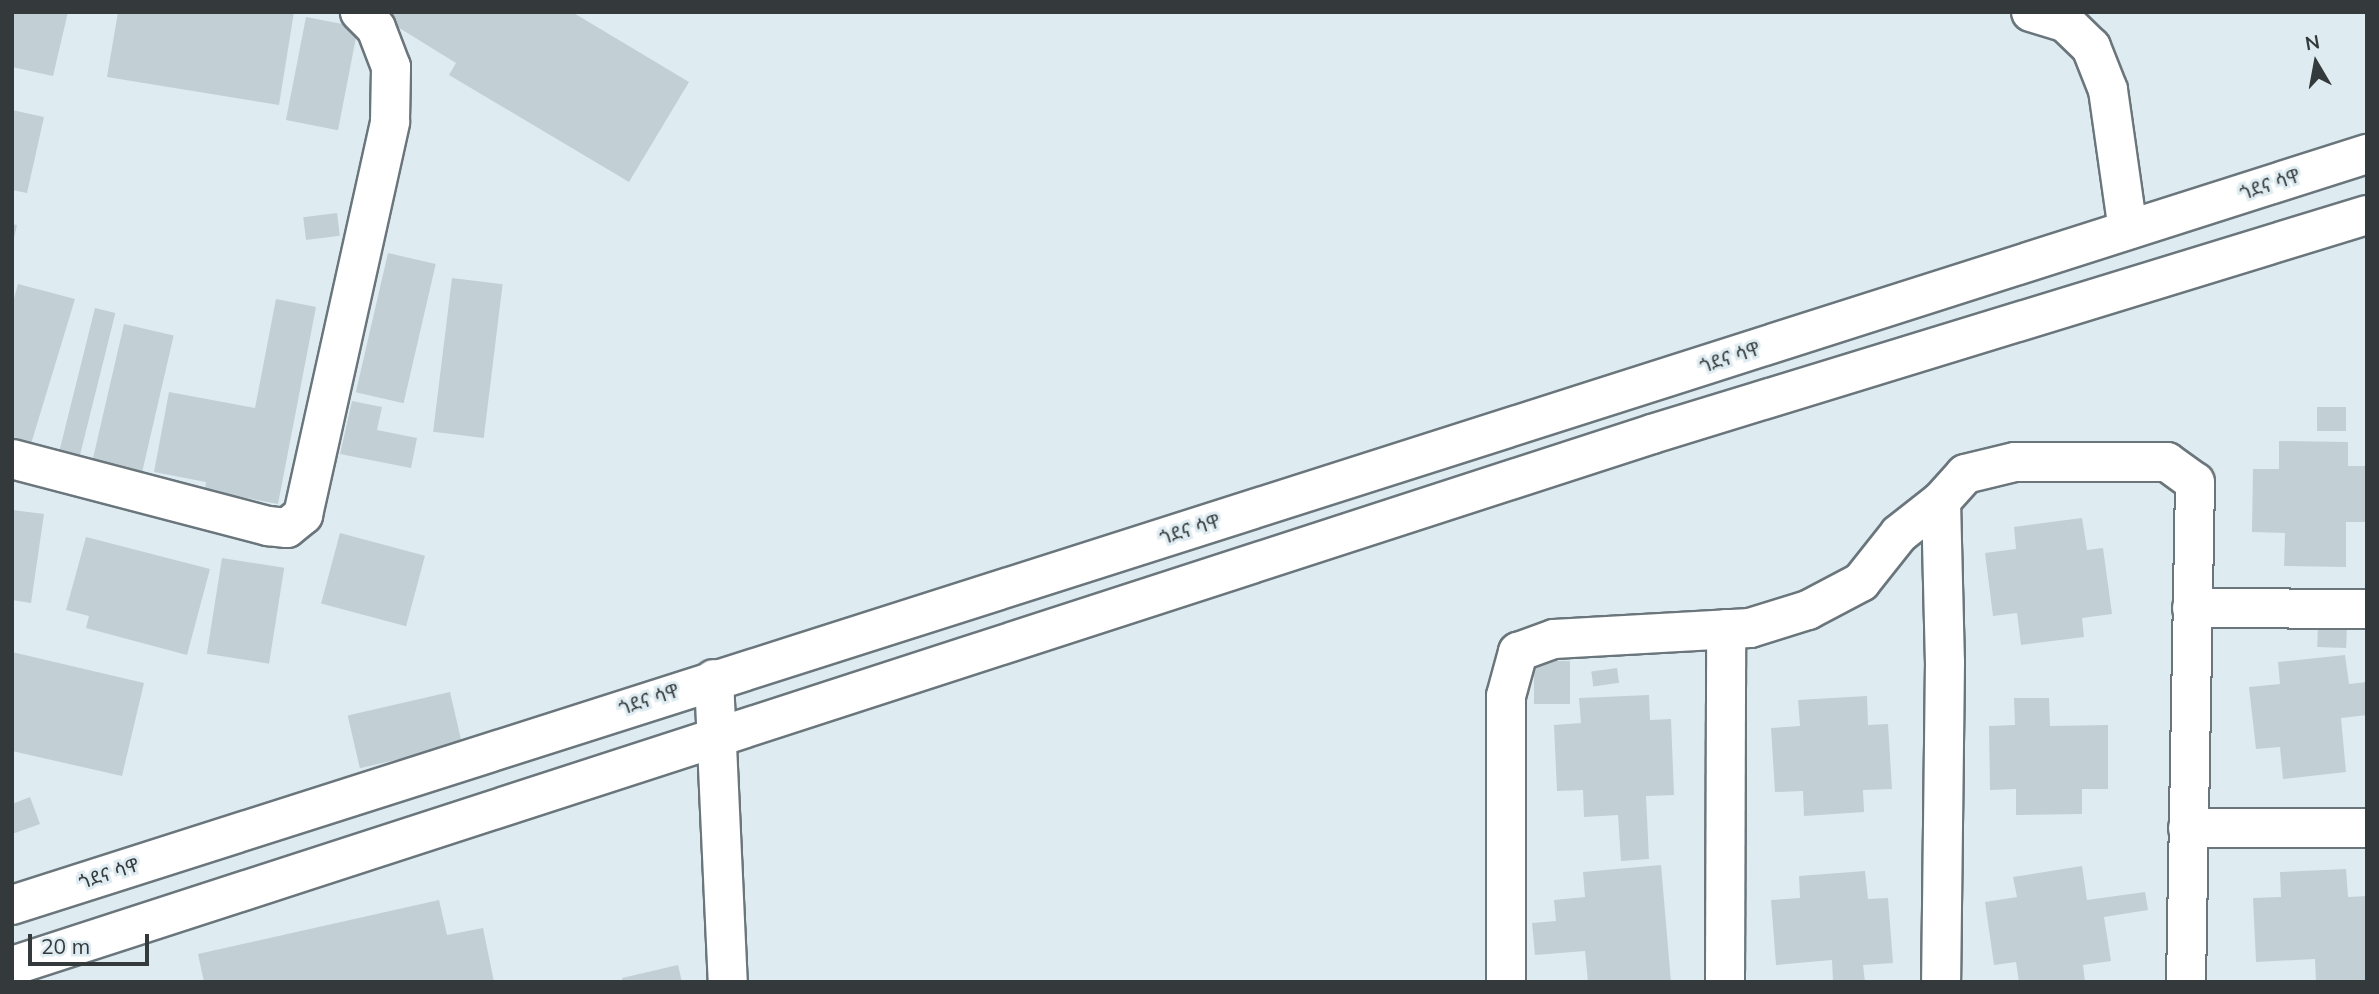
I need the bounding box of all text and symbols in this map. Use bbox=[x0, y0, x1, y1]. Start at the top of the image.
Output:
north arrow bbox=[2281, 28, 2351, 98]
text: N bbox=[2303, 29, 2322, 55]
street label: ጎደና ሳዋ bbox=[2237, 165, 2303, 205]
street label: ጎደና ሳዋ bbox=[1697, 338, 1763, 378]
street label: ጎደና ሳዋ bbox=[1157, 510, 1223, 550]
street label: ጎደና ሳዋ bbox=[616, 680, 682, 720]
street label: ጎደና ሳዋ bbox=[76, 854, 142, 894]
scale bar bbox=[32, 920, 152, 964]
text: 20 m bbox=[41, 933, 90, 959]

